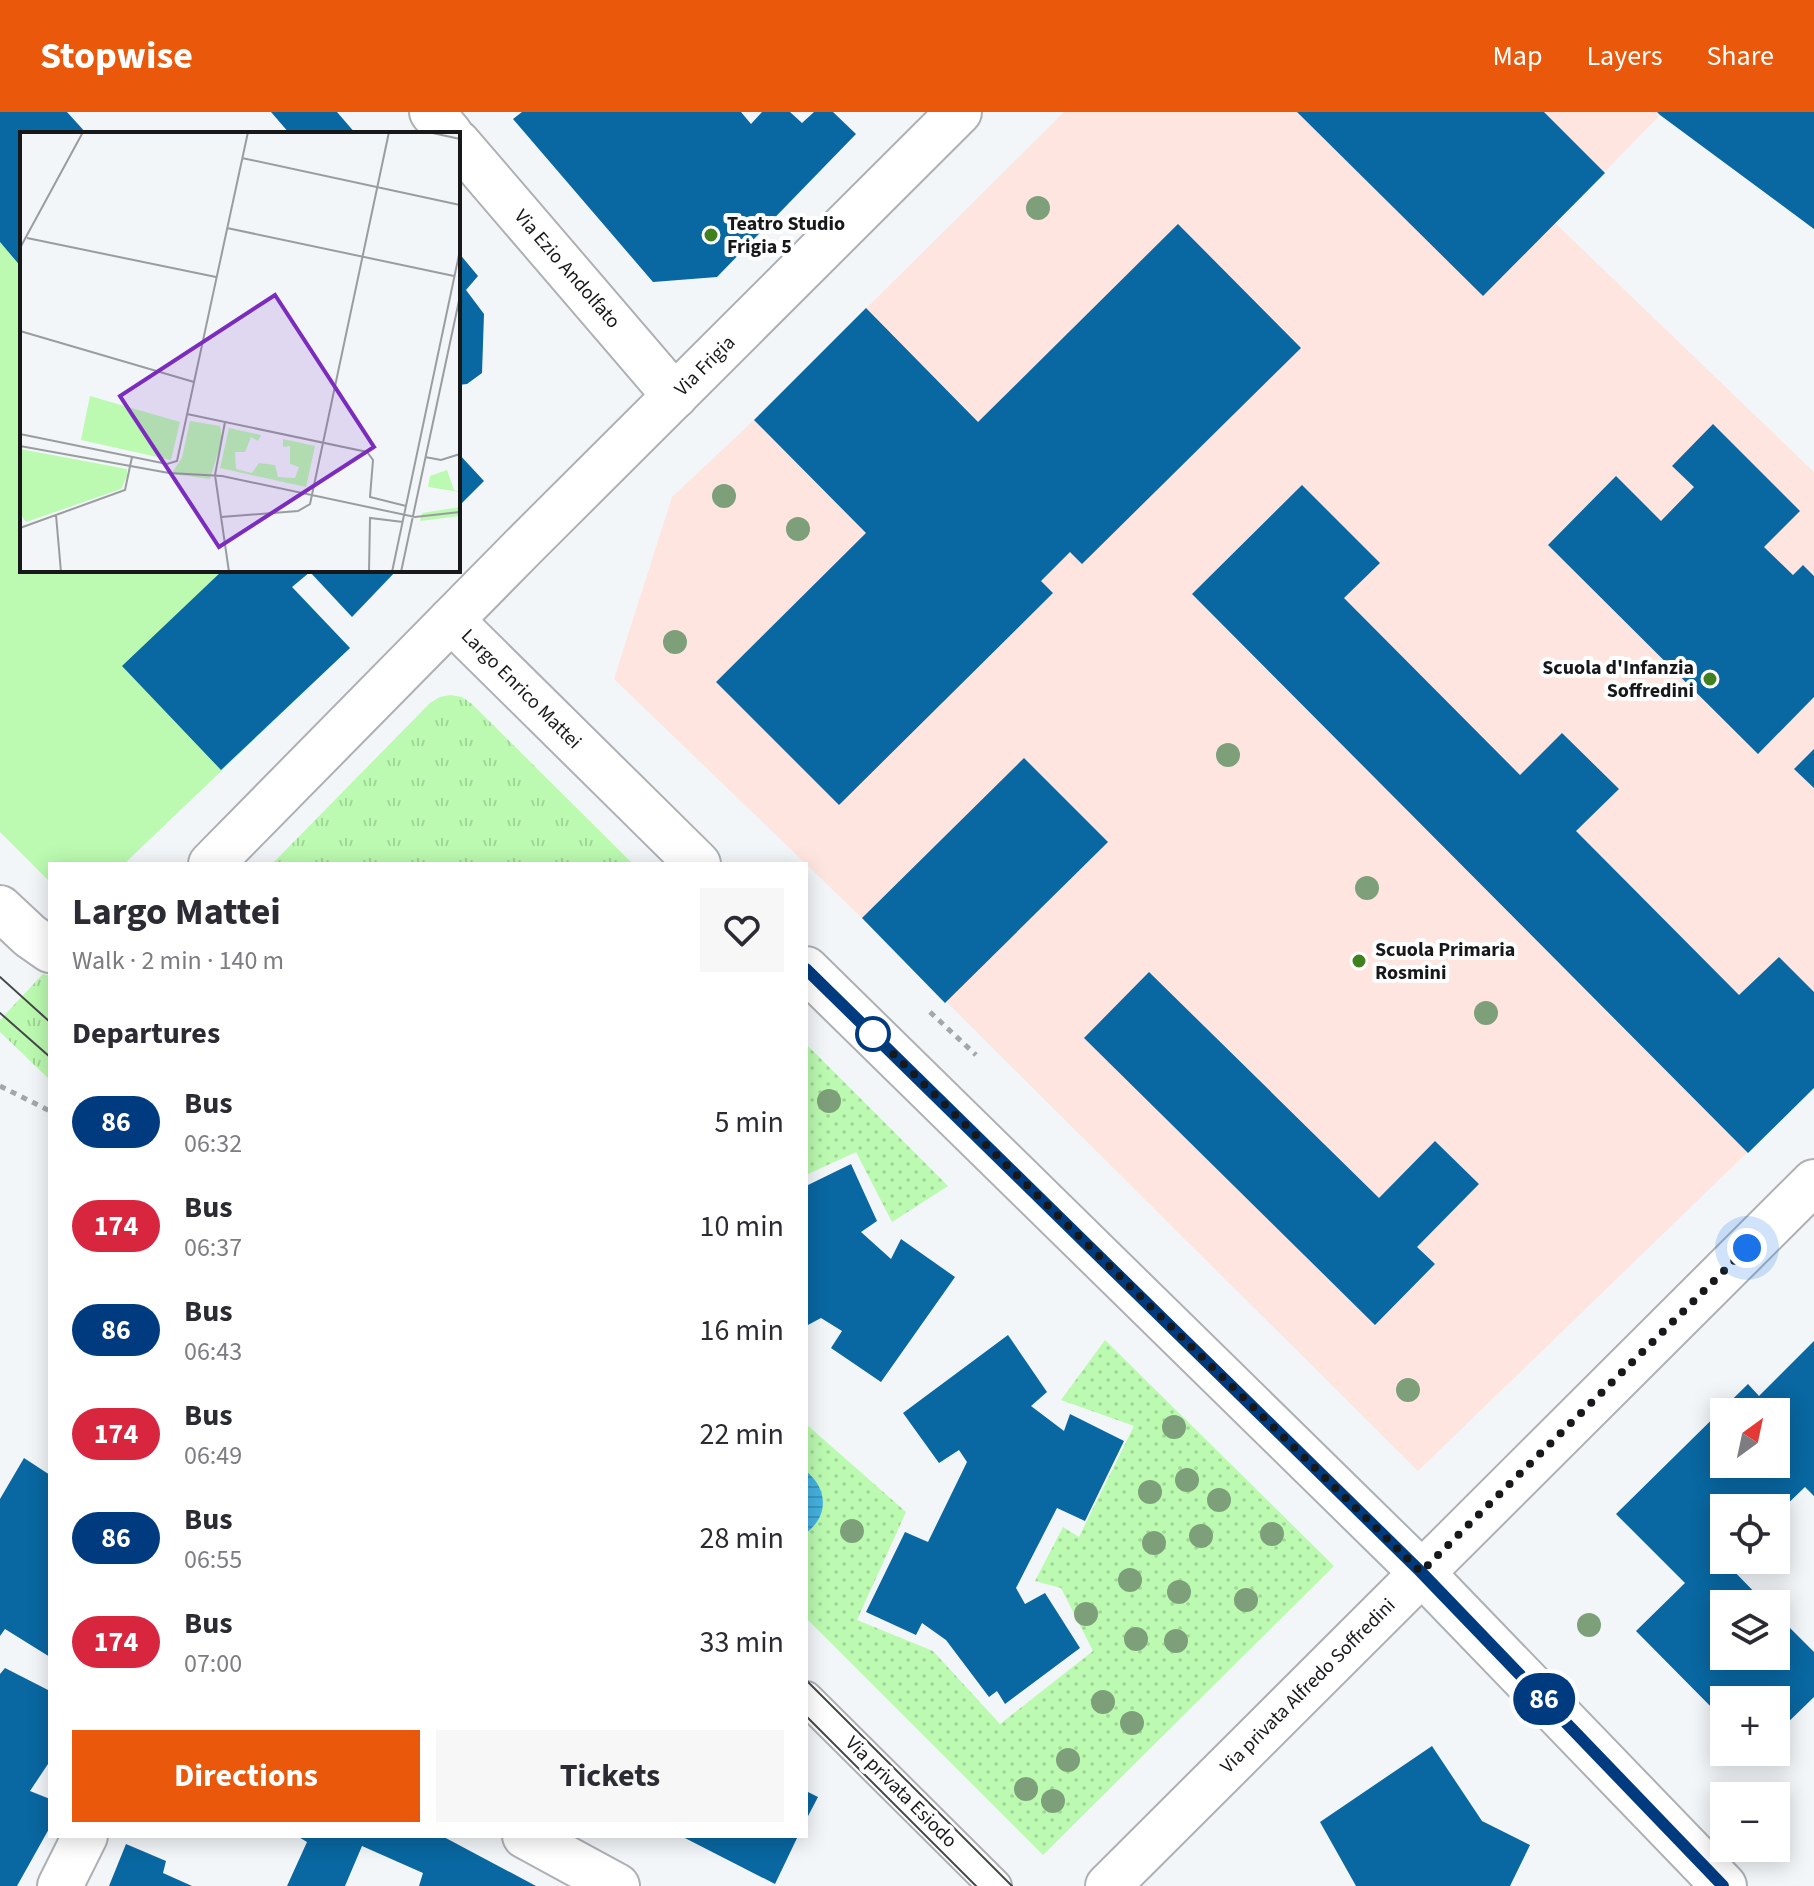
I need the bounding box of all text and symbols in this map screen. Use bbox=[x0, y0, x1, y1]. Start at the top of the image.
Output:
text: Stopwise bbox=[40, 29, 193, 83]
text: Map bbox=[1492, 36, 1542, 76]
text: Layers bbox=[1586, 36, 1662, 76]
text: Share bbox=[1706, 36, 1774, 76]
inset map bbox=[20, 132, 460, 572]
street label: Via Ezio Andolfato bbox=[507, 203, 627, 335]
place label: Teatro Studio Frigia 5 bbox=[727, 210, 845, 261]
marker: Teatro Studio Frigia 5 bbox=[702, 226, 720, 244]
street label: Via Frigia bbox=[668, 329, 742, 403]
street label: Largo Enrico Mattei bbox=[454, 622, 588, 756]
place label: Scuola d'Infanzia Soffredini bbox=[1542, 654, 1694, 705]
marker: Scuola d'Infanzia Soffredini bbox=[1701, 670, 1719, 688]
text: Largo Mattei bbox=[72, 885, 281, 939]
button: heart bbox=[700, 888, 784, 972]
place label: Scuola Primaria Rosmini bbox=[1375, 936, 1515, 987]
text: Walk · 2 min · 140 m bbox=[72, 942, 284, 979]
marker: Scuola Primaria Rosmini bbox=[1350, 952, 1368, 970]
text: Departures bbox=[72, 1012, 220, 1055]
unlabelled marker bbox=[856, 1017, 890, 1051]
text: Bus bbox=[184, 1082, 232, 1125]
text: 5 min bbox=[714, 1101, 784, 1144]
text: 86 bbox=[101, 1102, 131, 1142]
text: 06:32 bbox=[184, 1125, 242, 1162]
text: Bus bbox=[184, 1186, 232, 1229]
text: 10 min bbox=[700, 1205, 784, 1248]
text: 174 bbox=[94, 1206, 138, 1246]
your location bbox=[1727, 1228, 1767, 1268]
text: 06:37 bbox=[184, 1229, 242, 1266]
text: Bus bbox=[184, 1290, 232, 1333]
text: 16 min bbox=[700, 1309, 784, 1352]
text: 86 bbox=[101, 1310, 131, 1350]
text: 06:43 bbox=[184, 1333, 242, 1370]
text: Bus bbox=[184, 1394, 232, 1437]
north arrow bbox=[1710, 1398, 1790, 1478]
map controls bbox=[1710, 1398, 1790, 1862]
text: 22 min bbox=[700, 1413, 784, 1456]
text: 174 bbox=[94, 1414, 138, 1454]
text: 06:49 bbox=[184, 1437, 242, 1474]
button: locate bbox=[1710, 1494, 1790, 1574]
text: Bus bbox=[184, 1498, 232, 1541]
text: 28 min bbox=[700, 1517, 784, 1560]
text: 86 bbox=[101, 1518, 131, 1558]
text: 06:55 bbox=[184, 1541, 242, 1578]
button: layers bbox=[1710, 1590, 1790, 1670]
street label: Via privata Alfredo Soffredini bbox=[1214, 1592, 1402, 1780]
text: Bus bbox=[184, 1602, 232, 1645]
text: 33 min bbox=[700, 1621, 784, 1664]
text: 174 bbox=[94, 1622, 138, 1662]
text: 07:00 bbox=[184, 1645, 242, 1682]
line badge: 86 bbox=[1508, 1673, 1580, 1725]
text: 86 bbox=[1529, 1679, 1559, 1719]
button: + bbox=[1710, 1686, 1790, 1766]
button: Directions bbox=[72, 1730, 420, 1822]
button: Tickets bbox=[436, 1730, 784, 1822]
street label: Via privata Esiodo bbox=[839, 1730, 963, 1854]
button: − bbox=[1710, 1782, 1790, 1862]

